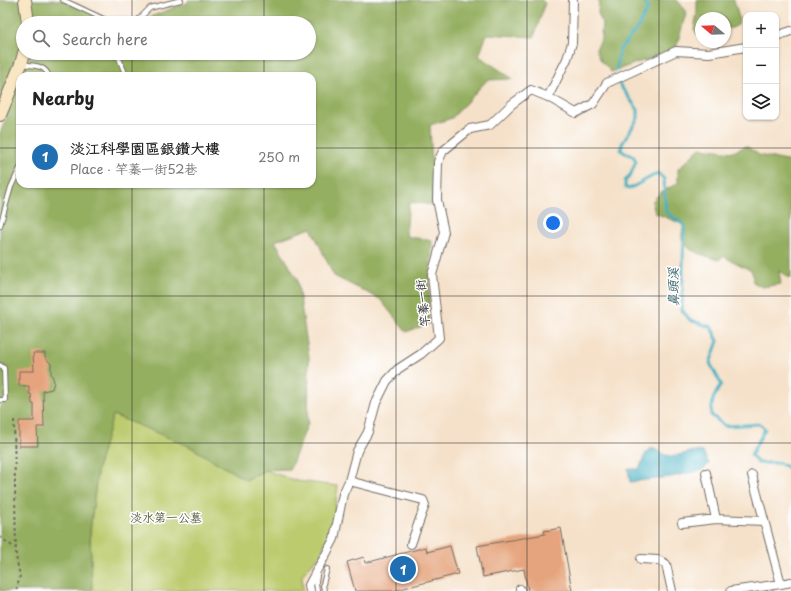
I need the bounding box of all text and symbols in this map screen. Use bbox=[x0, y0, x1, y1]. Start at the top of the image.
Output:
north arrow bbox=[695, 12, 731, 48]
map controls bbox=[743, 12, 779, 120]
button: + bbox=[743, 12, 779, 48]
search box bbox=[16, 16, 316, 60]
icon: search bbox=[30, 27, 52, 49]
text: Search here bbox=[62, 27, 148, 50]
button: − bbox=[743, 48, 779, 84]
button: layers bbox=[743, 84, 779, 120]
text: Nearby bbox=[32, 85, 94, 111]
text: 淡江科學園區銀鑽大樓 bbox=[70, 136, 220, 159]
text: 1 bbox=[42, 147, 48, 166]
text: 250 m bbox=[258, 147, 300, 166]
text: Place · 竿蓁一街52巷 bbox=[70, 159, 197, 178]
your location bbox=[543, 213, 563, 233]
water label: 鼻頭溪 bbox=[663, 266, 682, 307]
street label: 竿蓁一街 bbox=[411, 278, 433, 328]
park label: 淡水第一公墓 bbox=[130, 508, 202, 526]
pin: 1 bbox=[390, 554, 416, 584]

